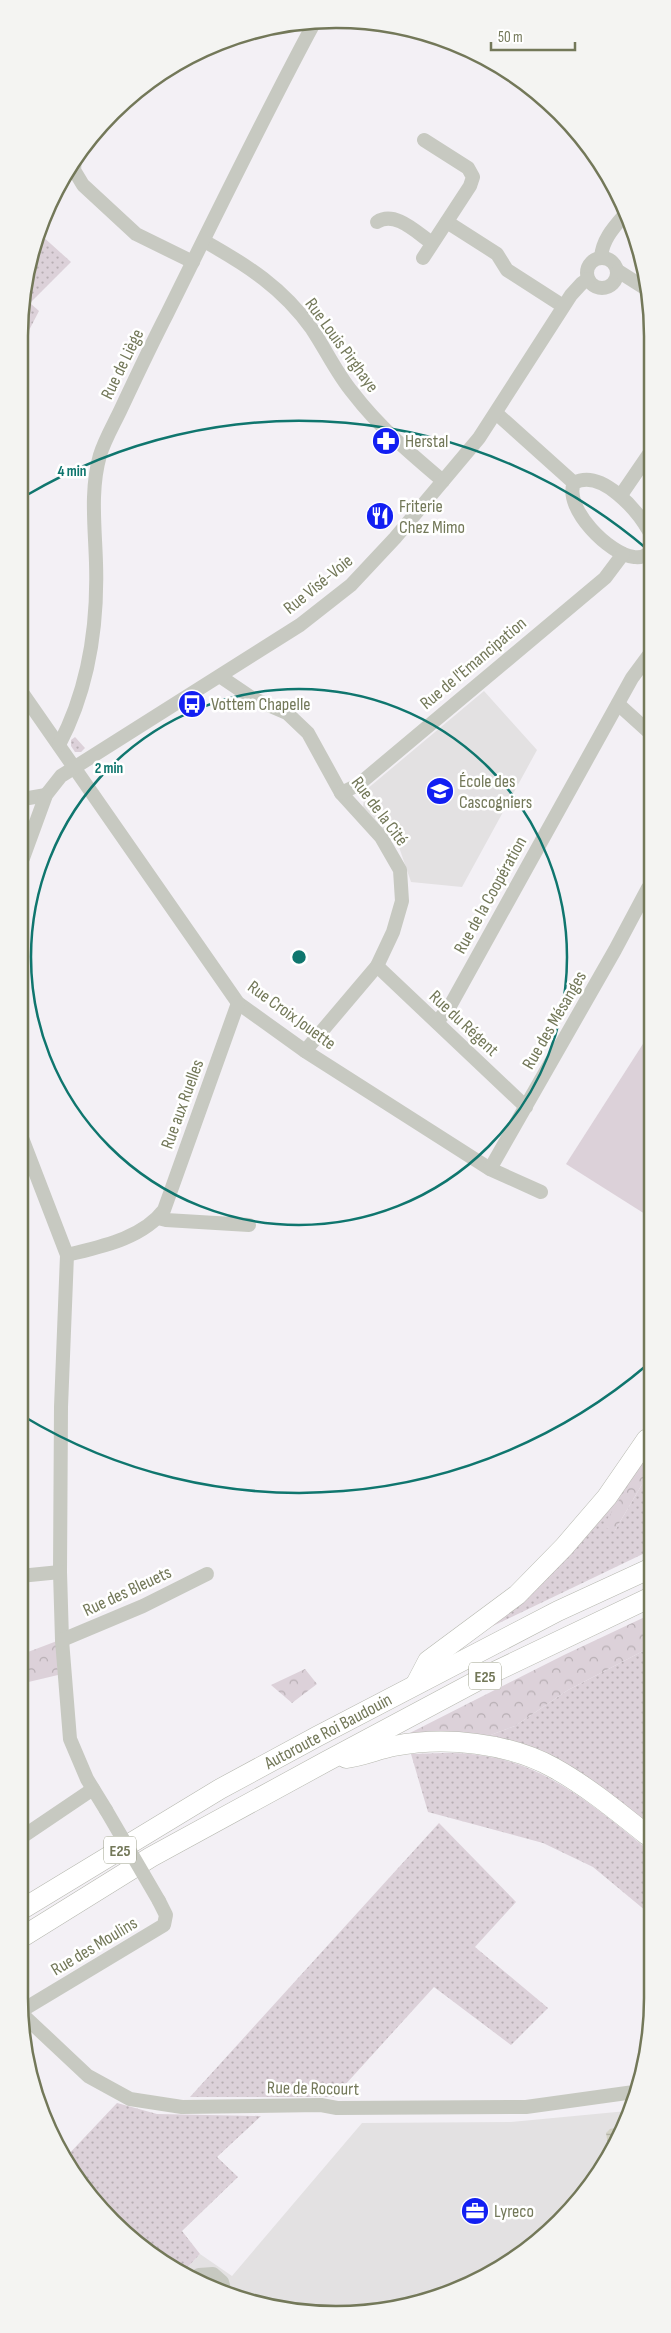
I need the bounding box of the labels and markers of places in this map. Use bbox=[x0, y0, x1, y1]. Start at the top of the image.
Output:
pharmacy icon: Herstal bbox=[371, 426, 401, 456]
place label: Herstal bbox=[405, 431, 448, 452]
place label: Friterie Chez Mimo bbox=[399, 496, 465, 538]
restaurant icon: Friterie Chez Mimo bbox=[365, 501, 395, 531]
bus stop icon: Vottem Chapelle bbox=[177, 689, 207, 719]
place label: Vottem Chapelle bbox=[211, 694, 310, 715]
place label: École des Cascogniers bbox=[459, 771, 532, 813]
school or university icon: École des Cascogniers bbox=[425, 776, 455, 806]
centre of rings bbox=[290, 948, 308, 966]
office icon: Lyreco bbox=[460, 2196, 490, 2226]
place label: Lyreco bbox=[494, 2201, 534, 2222]

